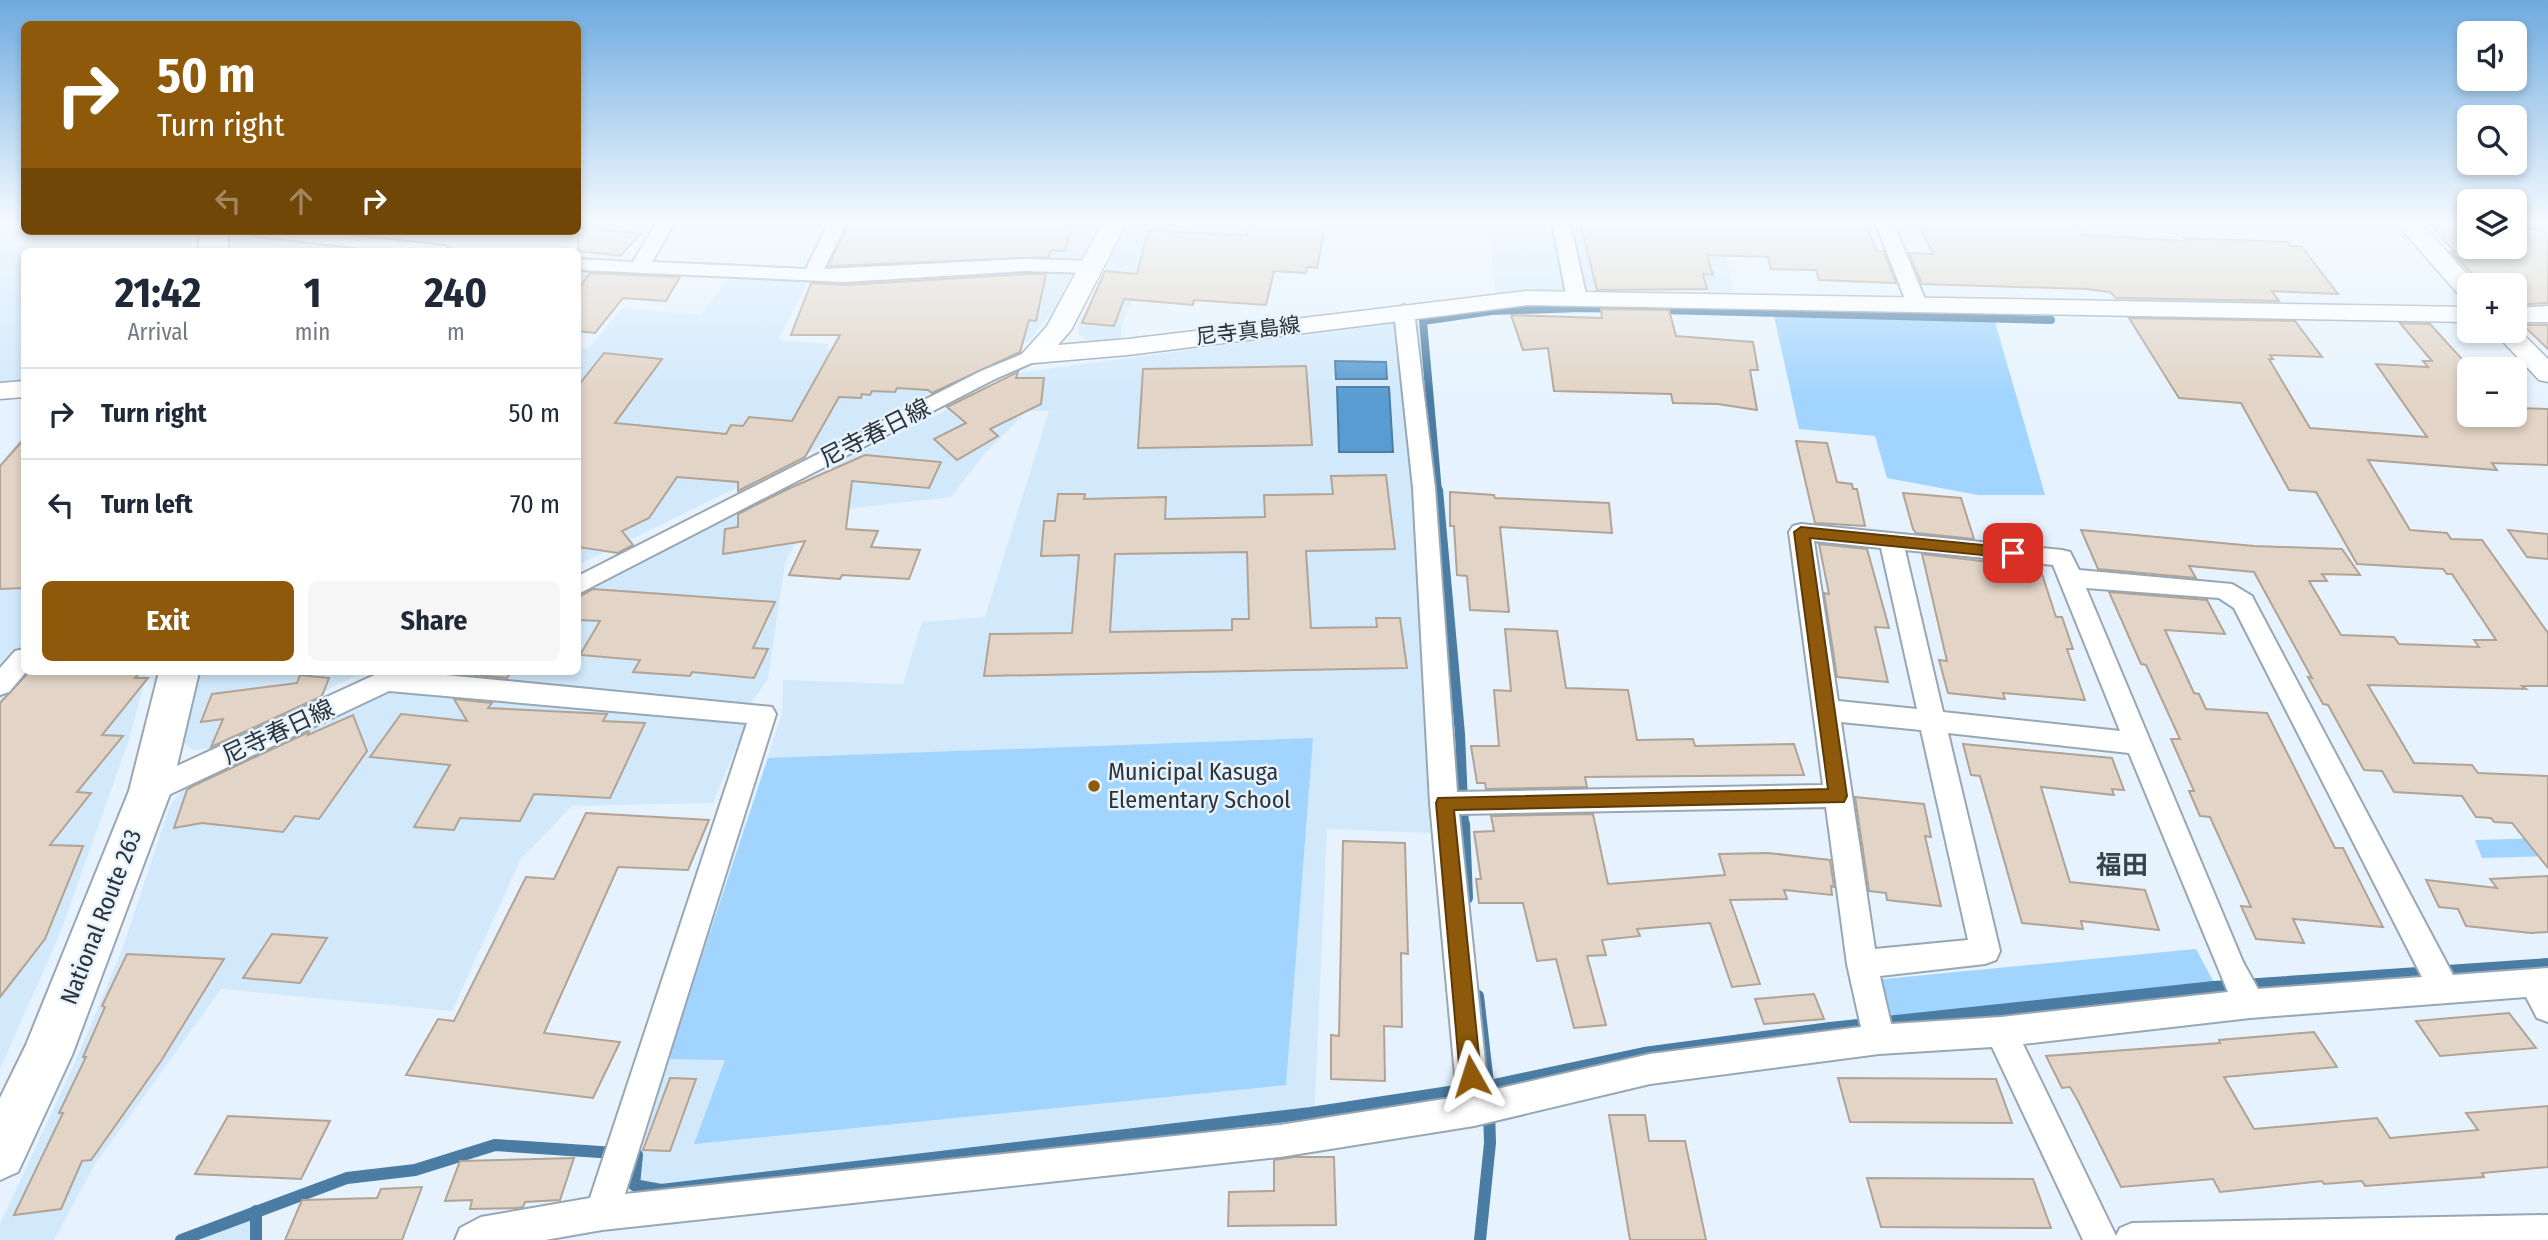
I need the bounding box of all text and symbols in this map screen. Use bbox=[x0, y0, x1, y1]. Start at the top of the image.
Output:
map controls bbox=[2457, 21, 2527, 427]
button: sound bbox=[2457, 21, 2527, 91]
text: 50 m bbox=[157, 46, 255, 105]
icon: right bbox=[42, 49, 133, 140]
button: search bbox=[2457, 105, 2527, 175]
text: Turn right bbox=[157, 106, 284, 144]
icon: left bbox=[209, 182, 247, 220]
icon: ahead bbox=[282, 182, 320, 220]
icon: right bbox=[355, 182, 393, 220]
button: layers bbox=[2457, 189, 2527, 259]
text: 21:42 bbox=[115, 268, 201, 318]
text: 1 bbox=[304, 268, 322, 318]
text: 240 bbox=[424, 268, 487, 318]
button: + bbox=[2457, 273, 2527, 343]
street label: 尼寺真島線 bbox=[1194, 312, 1302, 350]
text: Arrival bbox=[127, 318, 188, 346]
text: min bbox=[295, 318, 330, 346]
text: m bbox=[447, 318, 465, 346]
button: − bbox=[2457, 357, 2527, 427]
street label: 尼寺春日線 bbox=[815, 393, 935, 473]
icon: right bbox=[42, 395, 80, 433]
text: Turn right bbox=[101, 398, 207, 429]
text: 50 m bbox=[508, 398, 560, 429]
icon: left bbox=[42, 486, 80, 524]
text: Turn left bbox=[101, 489, 193, 520]
text: 70 m bbox=[510, 489, 560, 520]
pin bbox=[1983, 523, 2043, 583]
icon: arrive bbox=[1994, 534, 2032, 572]
button: Exit bbox=[42, 581, 294, 661]
button: Share bbox=[308, 581, 560, 661]
street label: 尼寺春日線 bbox=[218, 694, 338, 770]
place label: Municipal Kasuga Elementary School bbox=[1108, 758, 1291, 814]
marker: Municipal Kasuga Elementary School bbox=[1086, 778, 1102, 794]
street label: National Route 263 bbox=[55, 826, 147, 1008]
district label: 福田 bbox=[2096, 850, 2148, 881]
position arrow bbox=[1434, 1039, 1508, 1113]

